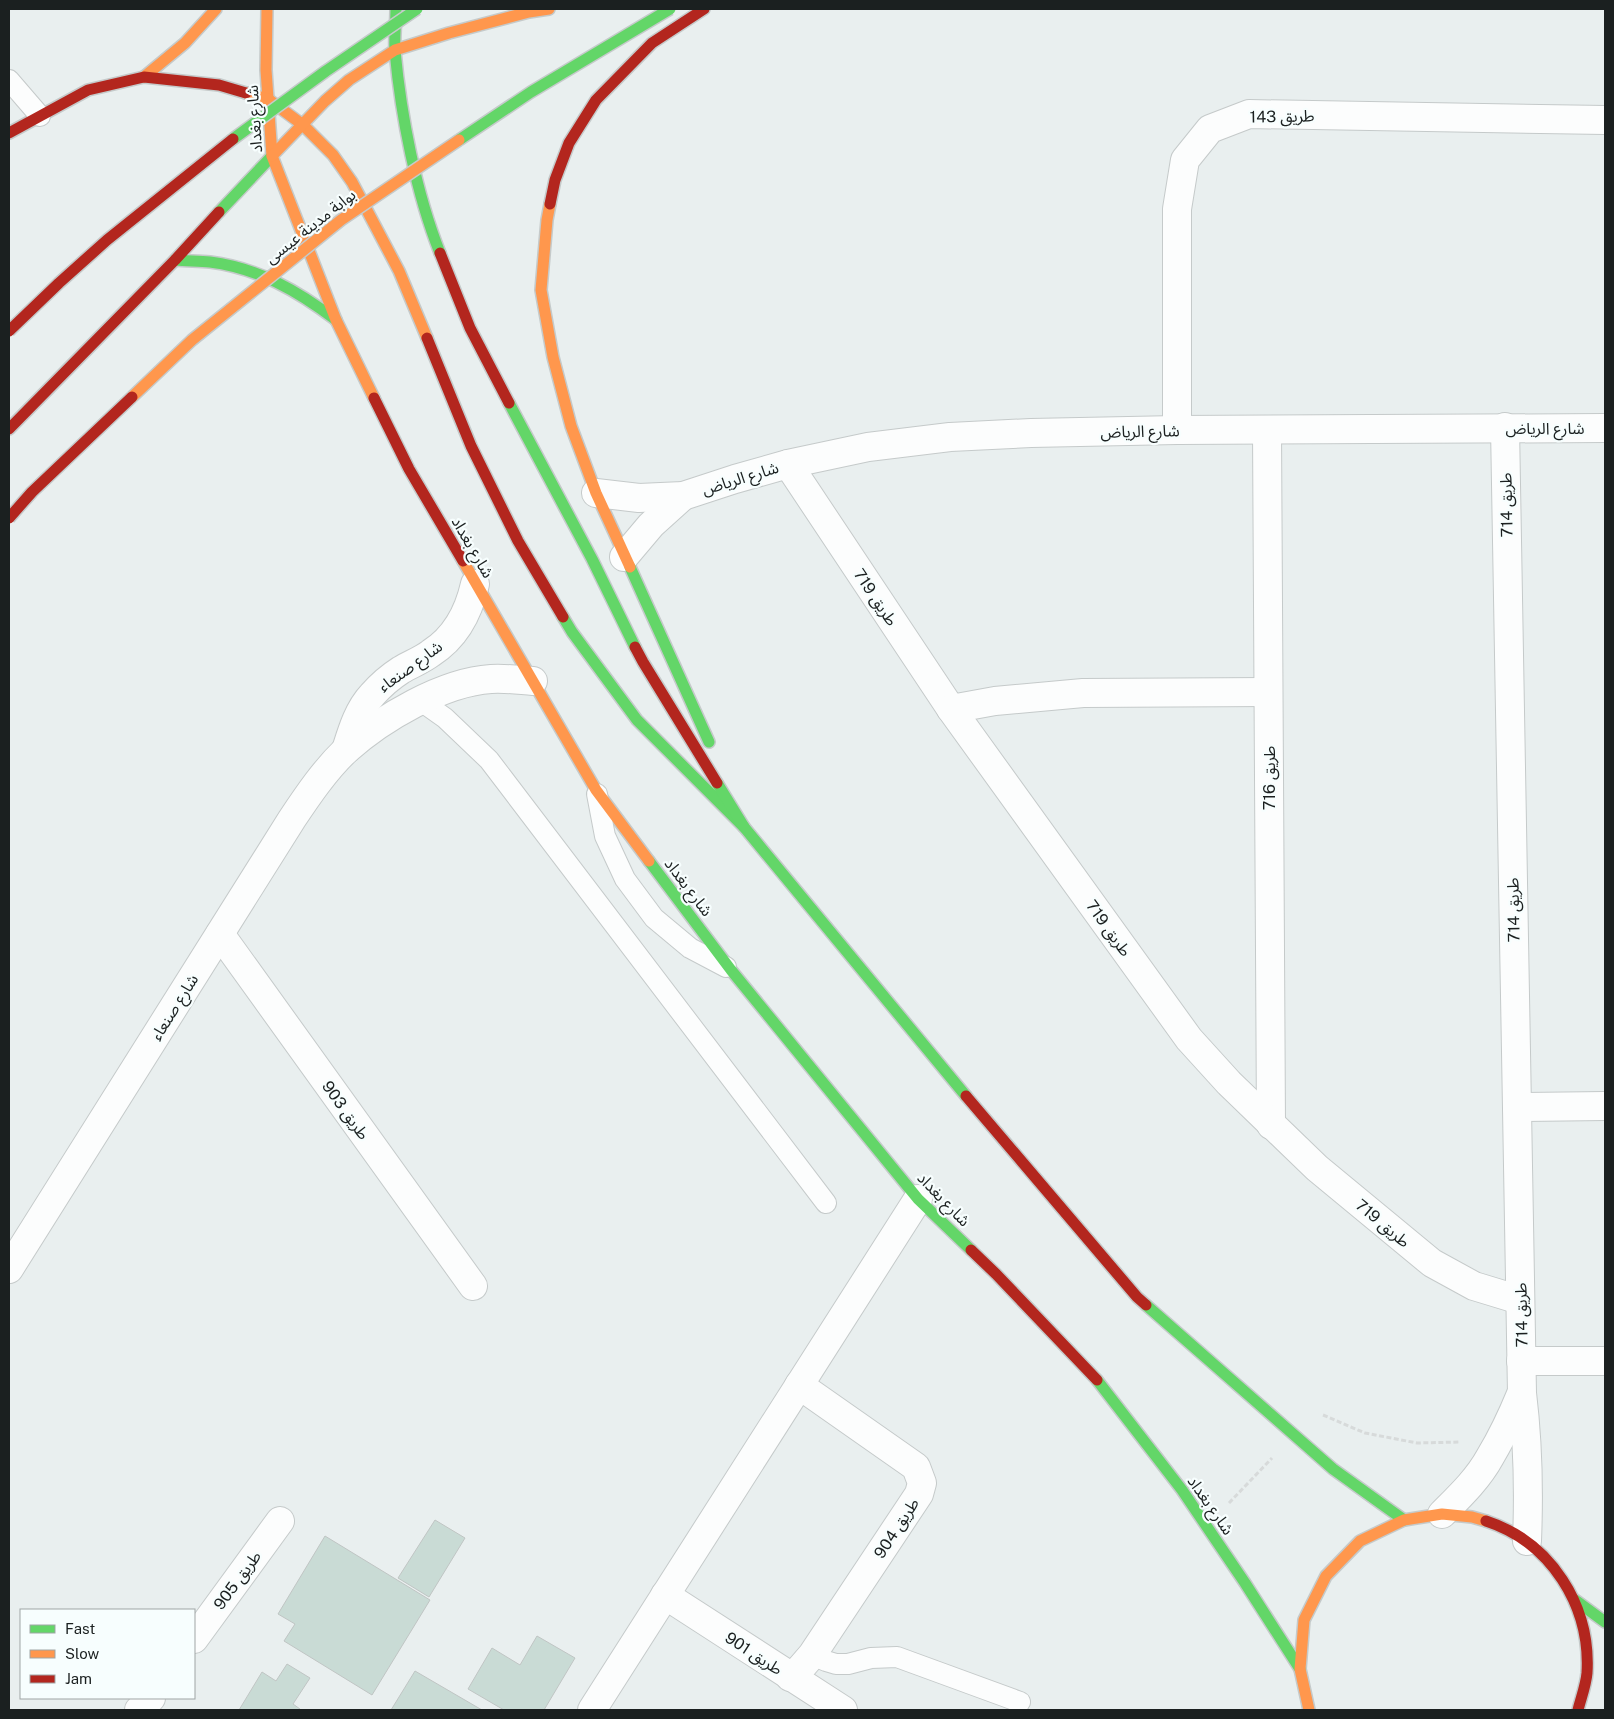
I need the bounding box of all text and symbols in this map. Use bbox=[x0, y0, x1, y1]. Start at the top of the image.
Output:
street label: شارع بغداد bbox=[243, 84, 269, 153]
street label: طريق 143 bbox=[1249, 106, 1315, 128]
street label: بوابة مدينة عيسى bbox=[261, 185, 359, 268]
street label: شارع الرياض bbox=[1505, 419, 1585, 441]
street label: شارع الرياض bbox=[1100, 421, 1180, 445]
street label: شارع الرياض bbox=[699, 458, 782, 502]
street label: طريق 714 bbox=[1496, 472, 1518, 538]
street label: شارع بغداد bbox=[445, 513, 498, 583]
street label: طريق 719 bbox=[849, 565, 902, 630]
street label: شارع صنعاء bbox=[375, 637, 448, 698]
street label: طريق 716 bbox=[1260, 745, 1280, 810]
street label: شارع بغداد bbox=[658, 855, 717, 922]
street label: طريق 714 bbox=[1503, 877, 1525, 943]
street label: طريق 719 bbox=[1081, 897, 1135, 961]
street label: شارع صنعاء bbox=[147, 971, 205, 1046]
street label: طريق 903 bbox=[317, 1077, 373, 1144]
street label: شارع بغداد bbox=[911, 1168, 974, 1232]
street label: طريق 719 bbox=[1351, 1195, 1414, 1252]
street label: طريق 714 bbox=[1511, 1282, 1533, 1348]
street label: شارع بغداد bbox=[1181, 1472, 1238, 1540]
street label: طريق 904 bbox=[870, 1494, 924, 1563]
street label: طريق 905 bbox=[210, 1547, 266, 1614]
legend bbox=[20, 1609, 195, 1699]
text: Fast bbox=[65, 1620, 95, 1637]
street label: طريق 901 bbox=[721, 1628, 786, 1680]
text: Slow bbox=[65, 1645, 100, 1662]
text: Jam bbox=[65, 1670, 92, 1687]

